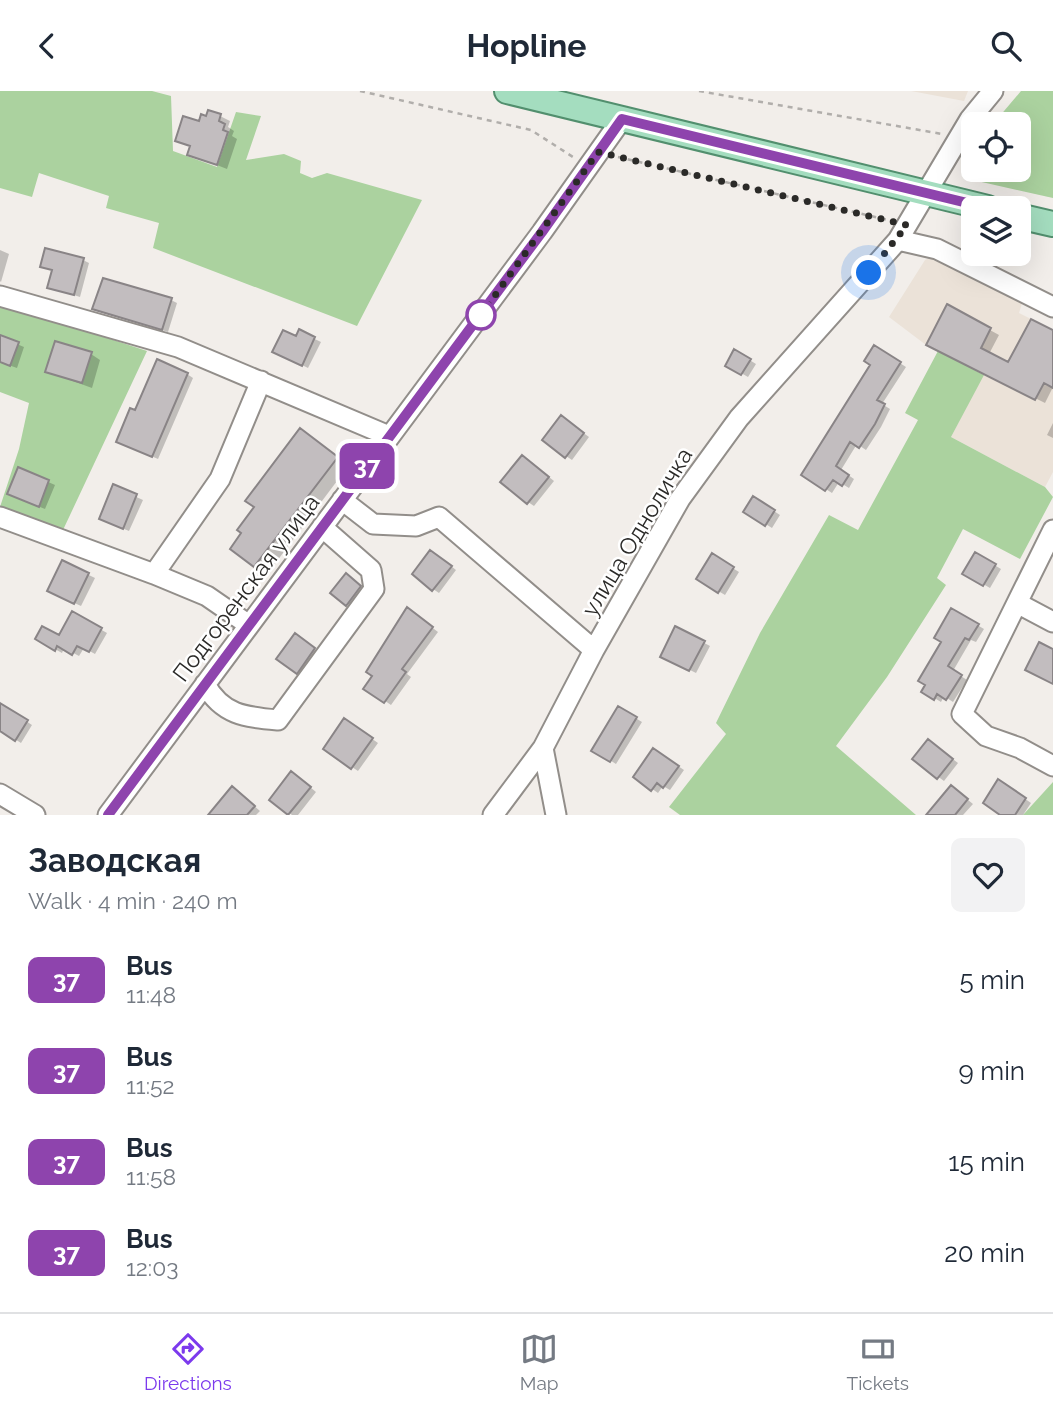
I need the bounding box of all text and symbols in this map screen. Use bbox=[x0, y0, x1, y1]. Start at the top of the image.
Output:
icon: back bbox=[28, 27, 66, 65]
text: Hopline bbox=[466, 27, 587, 64]
icon: search bbox=[987, 27, 1025, 65]
map controls bbox=[961, 112, 1031, 266]
button: locate bbox=[961, 112, 1031, 182]
button: layers bbox=[961, 196, 1031, 266]
your location bbox=[851, 255, 886, 290]
unlabelled marker bbox=[466, 300, 496, 330]
line badge: 37 bbox=[336, 443, 398, 489]
street label: улица Одноличка bbox=[576, 443, 698, 621]
text: 37 bbox=[354, 451, 380, 480]
street label: Подгоренская улица bbox=[167, 489, 325, 686]
button: heart bbox=[951, 838, 1025, 912]
text: Заводская bbox=[28, 841, 201, 880]
text: Walk · 4 min · 240 m bbox=[28, 887, 238, 914]
text: Bus bbox=[126, 951, 173, 981]
text: 37 bbox=[53, 965, 80, 994]
text: 5 min bbox=[959, 965, 1025, 995]
text: 11:48 bbox=[126, 981, 176, 1008]
text: Bus bbox=[126, 1042, 173, 1072]
text: 37 bbox=[53, 1056, 80, 1085]
text: 9 min bbox=[958, 1056, 1025, 1086]
text: 11:52 bbox=[126, 1072, 175, 1099]
text: Bus bbox=[126, 1133, 173, 1163]
text: 37 bbox=[53, 1147, 80, 1176]
text: 15 min bbox=[948, 1147, 1025, 1177]
text: 11:58 bbox=[126, 1163, 176, 1190]
text: Bus bbox=[126, 1224, 173, 1254]
text: 37 bbox=[53, 1238, 80, 1267]
text: 20 min bbox=[944, 1238, 1025, 1268]
text: 12:03 bbox=[126, 1254, 179, 1281]
tab: Directions bbox=[144, 1330, 232, 1394]
tab: Map bbox=[520, 1330, 559, 1394]
tab: Tickets bbox=[847, 1330, 909, 1394]

